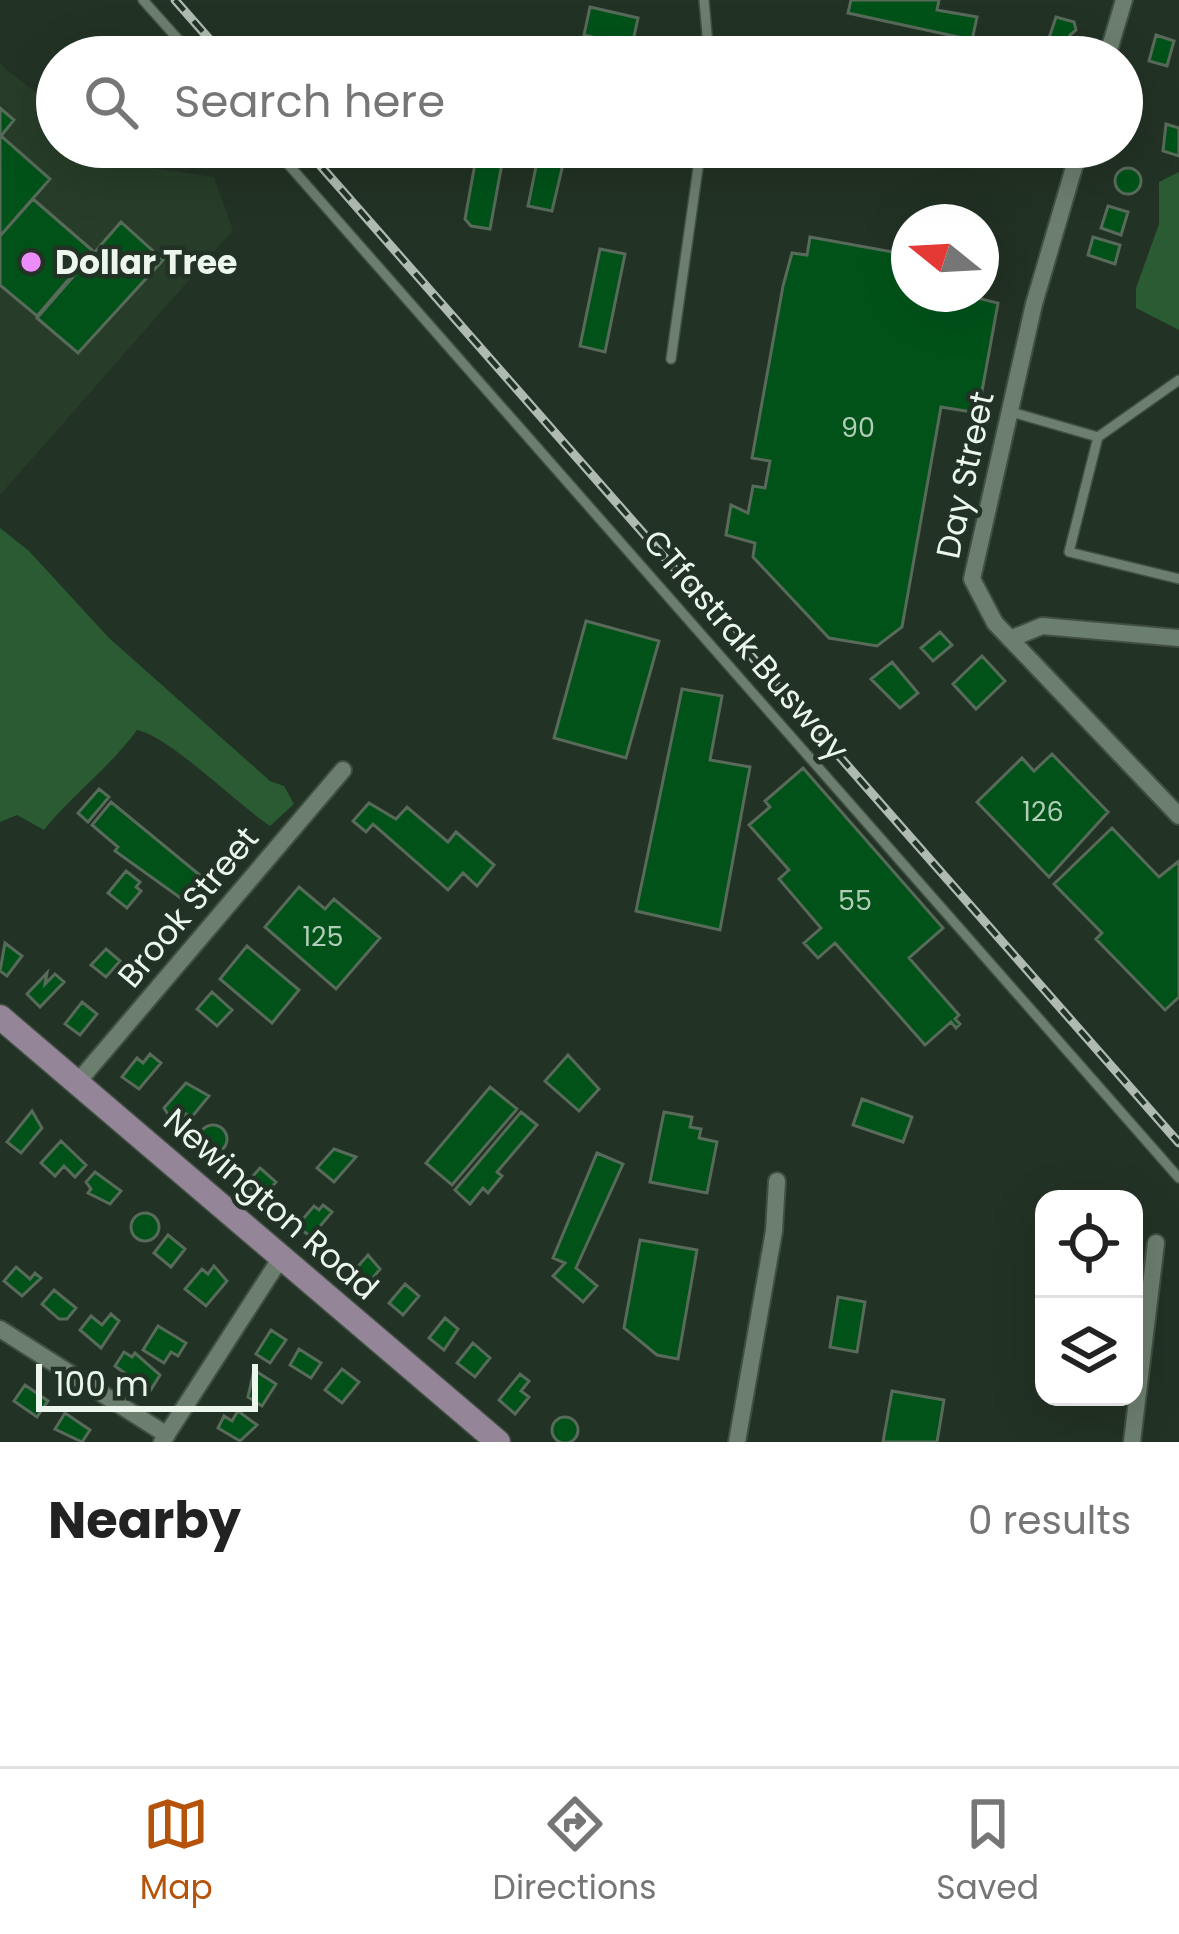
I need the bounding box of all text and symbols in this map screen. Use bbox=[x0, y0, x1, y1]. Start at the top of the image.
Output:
search box bbox=[36, 36, 1143, 168]
icon: search bbox=[78, 69, 144, 135]
text: Search here bbox=[174, 70, 445, 133]
north arrow bbox=[891, 204, 999, 312]
place label: Dollar Tree bbox=[55, 239, 237, 286]
marker: Dollar Tree bbox=[18, 249, 44, 275]
street label: Day Street bbox=[924, 387, 1006, 563]
house number: 90 bbox=[841, 409, 875, 446]
street label: CTfastrak Busway bbox=[632, 519, 860, 771]
house number: 126 bbox=[1022, 793, 1064, 830]
street label: Brook Street bbox=[107, 816, 269, 998]
house number: 55 bbox=[838, 882, 872, 919]
house number: 125 bbox=[302, 918, 344, 955]
street label: Newington Road bbox=[153, 1097, 389, 1311]
map controls bbox=[1035, 1190, 1143, 1406]
button: locate bbox=[1035, 1190, 1143, 1298]
button: layers bbox=[1035, 1298, 1143, 1406]
scale bar bbox=[36, 1358, 258, 1411]
text: 100 m bbox=[54, 1361, 149, 1408]
text: Nearby bbox=[48, 1484, 241, 1556]
text: 0 results bbox=[968, 1493, 1131, 1548]
tab: Map bbox=[140, 1791, 213, 1913]
tab: Directions bbox=[493, 1791, 656, 1913]
tab: Saved bbox=[936, 1791, 1039, 1913]

